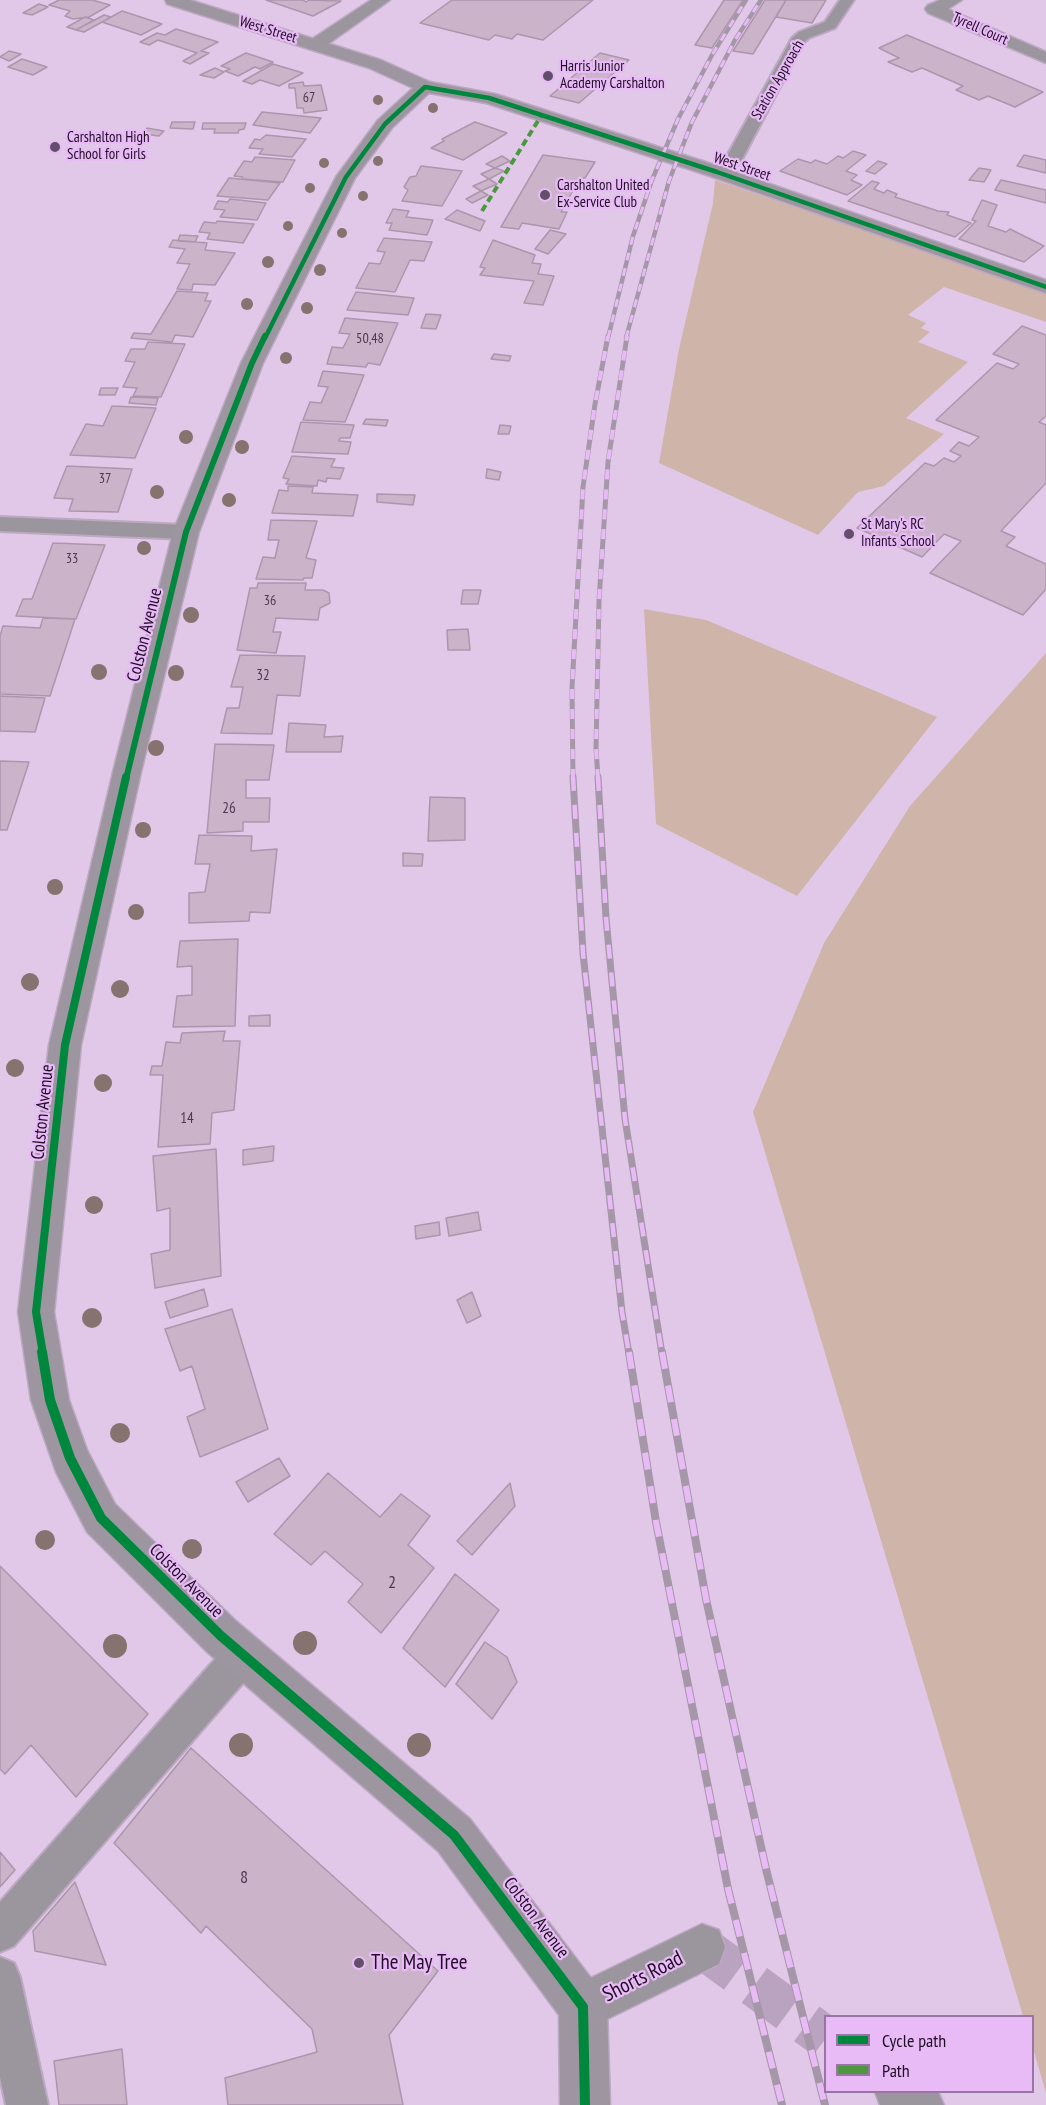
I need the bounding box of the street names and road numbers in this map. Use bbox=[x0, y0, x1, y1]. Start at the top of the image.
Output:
street label: Tyrell Court bbox=[949, 9, 1011, 49]
street label: West Street bbox=[237, 13, 299, 47]
street label: Station Approach bbox=[748, 37, 808, 123]
street label: West Street bbox=[711, 149, 773, 185]
street label: Colston Avenue bbox=[123, 586, 167, 684]
street label: Colston Avenue bbox=[27, 1063, 59, 1161]
street label: Colston Avenue bbox=[145, 1540, 227, 1622]
street label: Colston Avenue bbox=[499, 1873, 573, 1963]
street label: Shorts Road bbox=[599, 1946, 687, 2008]

